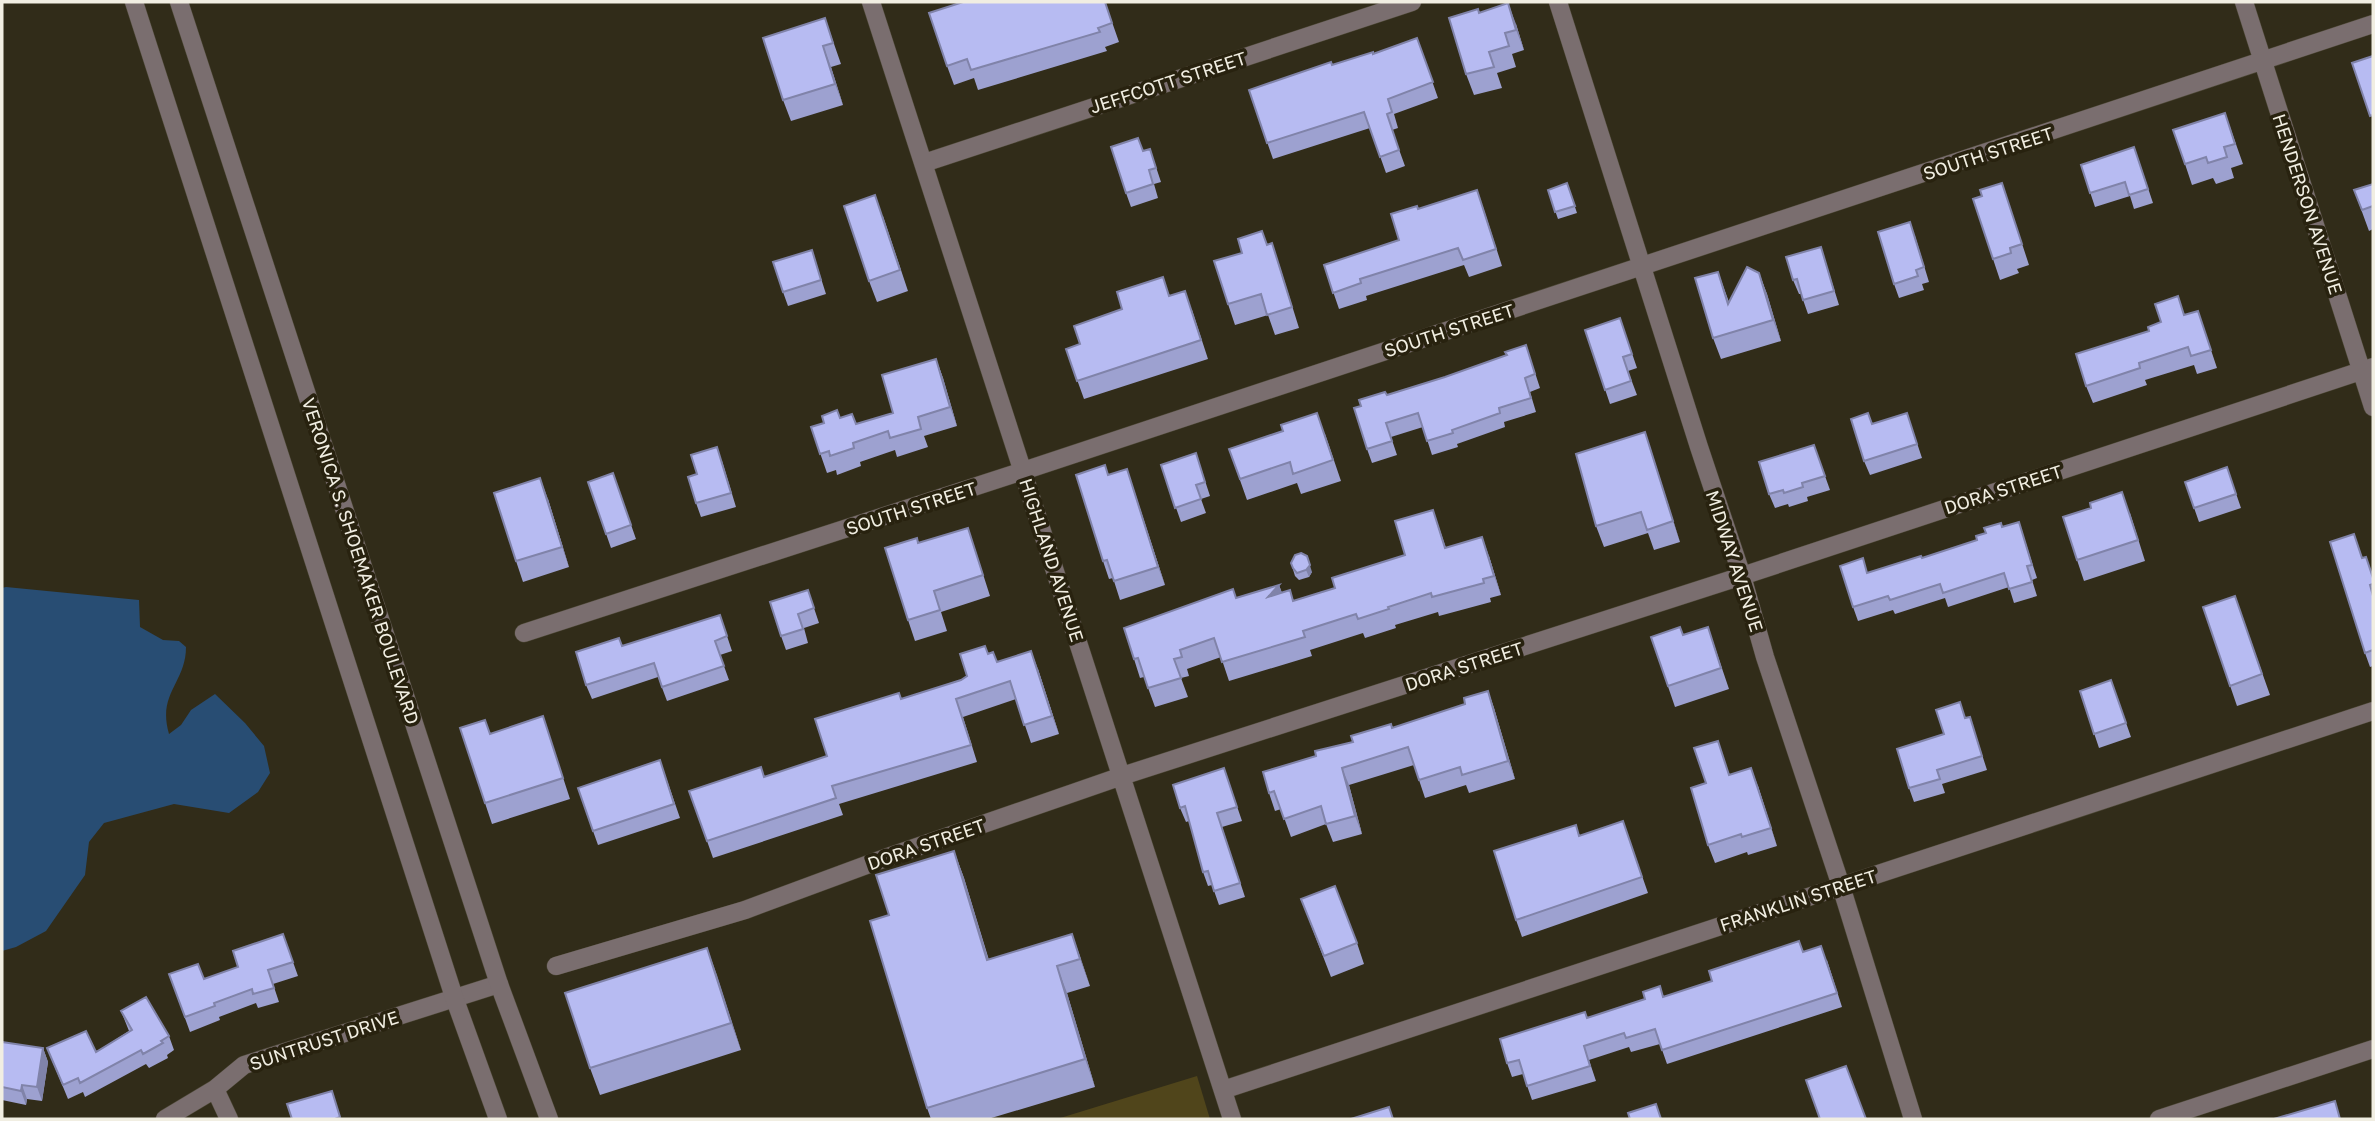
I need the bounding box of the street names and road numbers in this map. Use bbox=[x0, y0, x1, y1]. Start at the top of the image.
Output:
street label: JEFFCOTT STREET bbox=[1087, 46, 1249, 118]
street label: HENDERSON AVENUE bbox=[2268, 111, 2348, 297]
street label: SOUTH STREET bbox=[1920, 122, 2056, 184]
street label: SOUTH STREET bbox=[1381, 299, 1517, 361]
street label: VERONICA S. SHOEMAKER BOULEVARD bbox=[298, 395, 424, 727]
street label: DORA STREET bbox=[1941, 460, 2065, 518]
street label: HIGHLAND AVENUE bbox=[1015, 475, 1089, 645]
street label: SOUTH STREET bbox=[843, 477, 979, 539]
street label: MIDWAY AVENUE bbox=[1702, 488, 1768, 634]
street label: DORA STREET bbox=[1402, 637, 1526, 695]
street label: DORA STREET bbox=[864, 814, 988, 874]
street label: FRANKLIN STREET bbox=[1717, 864, 1879, 936]
street label: SUNTRUST DRIVE bbox=[247, 1006, 401, 1074]

